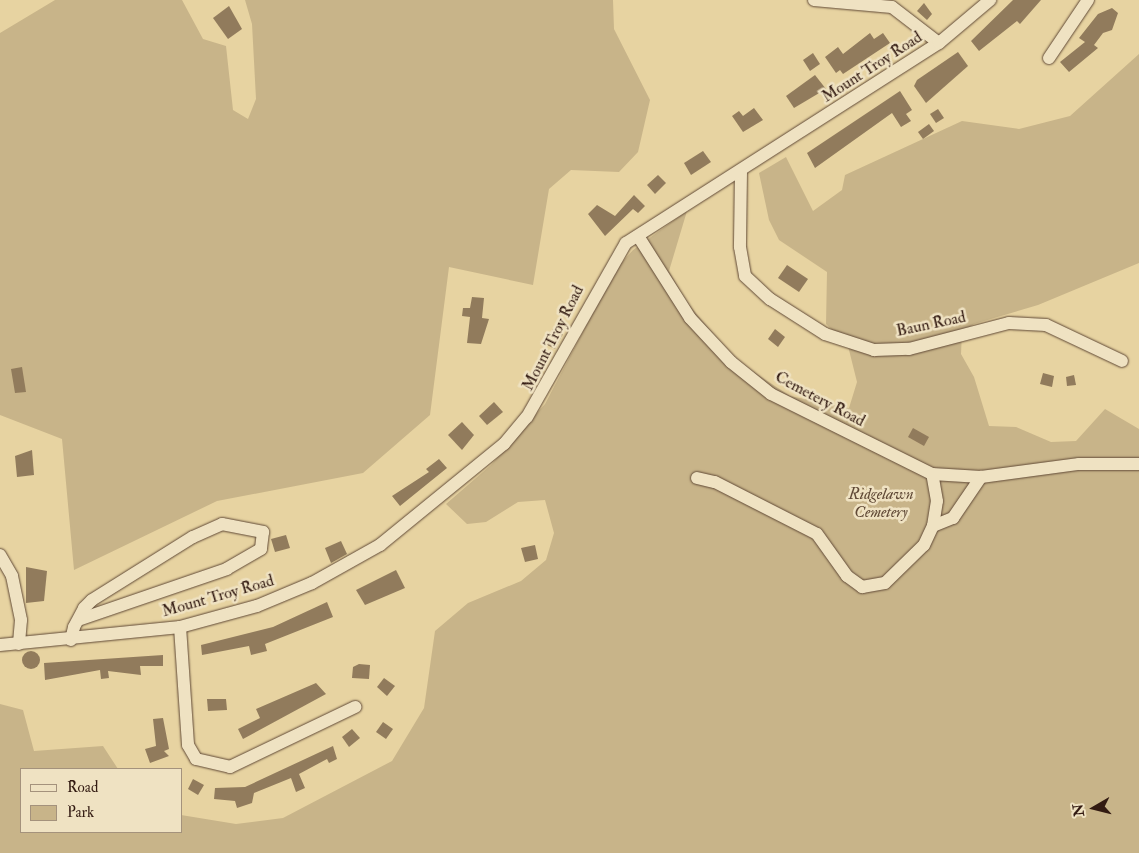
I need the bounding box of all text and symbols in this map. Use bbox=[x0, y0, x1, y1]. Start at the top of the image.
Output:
street label: Mount Troy Road bbox=[818, 28, 926, 106]
street label: Mount Troy Road bbox=[518, 282, 588, 394]
street label: Baun Road bbox=[895, 307, 967, 341]
street label: Cemetery Road bbox=[772, 367, 868, 431]
park label: Ridgelawn Cemetery bbox=[848, 484, 914, 522]
street label: Mount Troy Road bbox=[160, 571, 276, 621]
legend bbox=[20, 768, 182, 833]
text: Road bbox=[67, 778, 98, 797]
north arrow bbox=[1069, 783, 1119, 833]
text: Park bbox=[67, 803, 94, 822]
text: N bbox=[1069, 803, 1088, 818]

